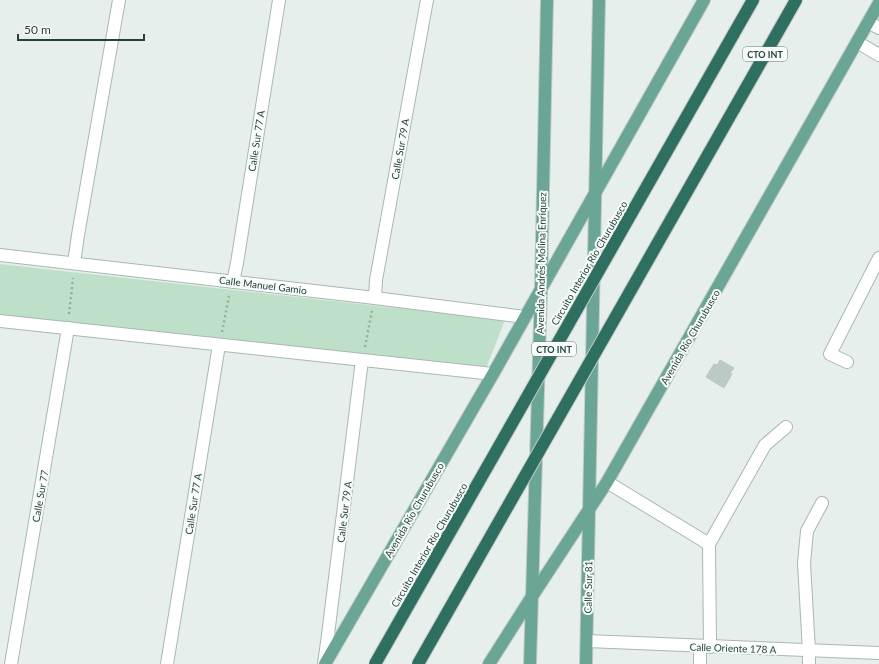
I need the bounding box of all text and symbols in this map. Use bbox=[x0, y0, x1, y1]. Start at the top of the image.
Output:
scale bar bbox=[18, 16, 144, 42]
text: 50 m bbox=[24, 22, 51, 37]
road number: CTO INT bbox=[743, 47, 787, 61]
street label: Calle Sur 77 A bbox=[245, 109, 267, 172]
street label: Calle Sur 79 A bbox=[389, 117, 411, 180]
street label: Avenida Andrés Molina Enríquez bbox=[534, 191, 548, 334]
street label: Circuito Interior Río Churubusco bbox=[548, 198, 630, 327]
street label: Calle Manuel Gamio bbox=[218, 274, 308, 296]
street label: Avenida Río Churubusco bbox=[658, 287, 722, 387]
road number: CTO INT bbox=[532, 342, 576, 356]
street label: Avenida Río Churubusco bbox=[382, 460, 446, 560]
street label: Calle Sur 77 bbox=[30, 469, 51, 523]
street label: Calle Sur 77 A bbox=[182, 472, 204, 535]
street label: Calle Sur 79 A bbox=[334, 480, 354, 543]
street label: Circuito Interior Río Churubusco bbox=[388, 480, 470, 609]
street label: Calle Sur 81 bbox=[582, 560, 594, 613]
street label: Calle Oriente 178 A bbox=[689, 640, 777, 656]

